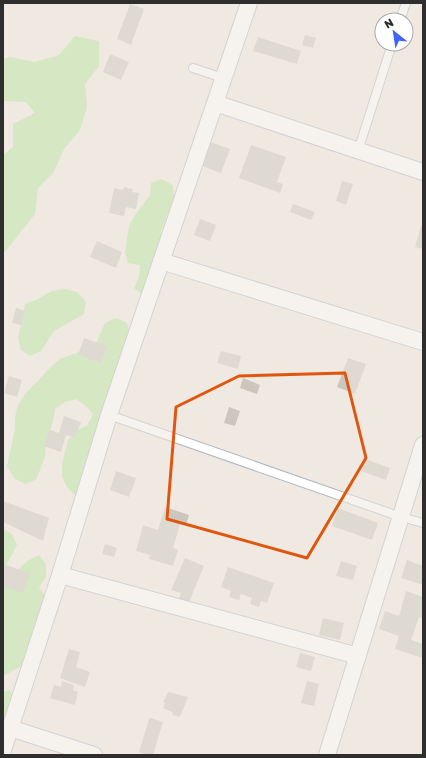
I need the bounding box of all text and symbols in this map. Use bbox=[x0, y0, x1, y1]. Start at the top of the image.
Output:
north arrow bbox=[374, 12, 414, 52]
text: N bbox=[382, 15, 396, 31]

